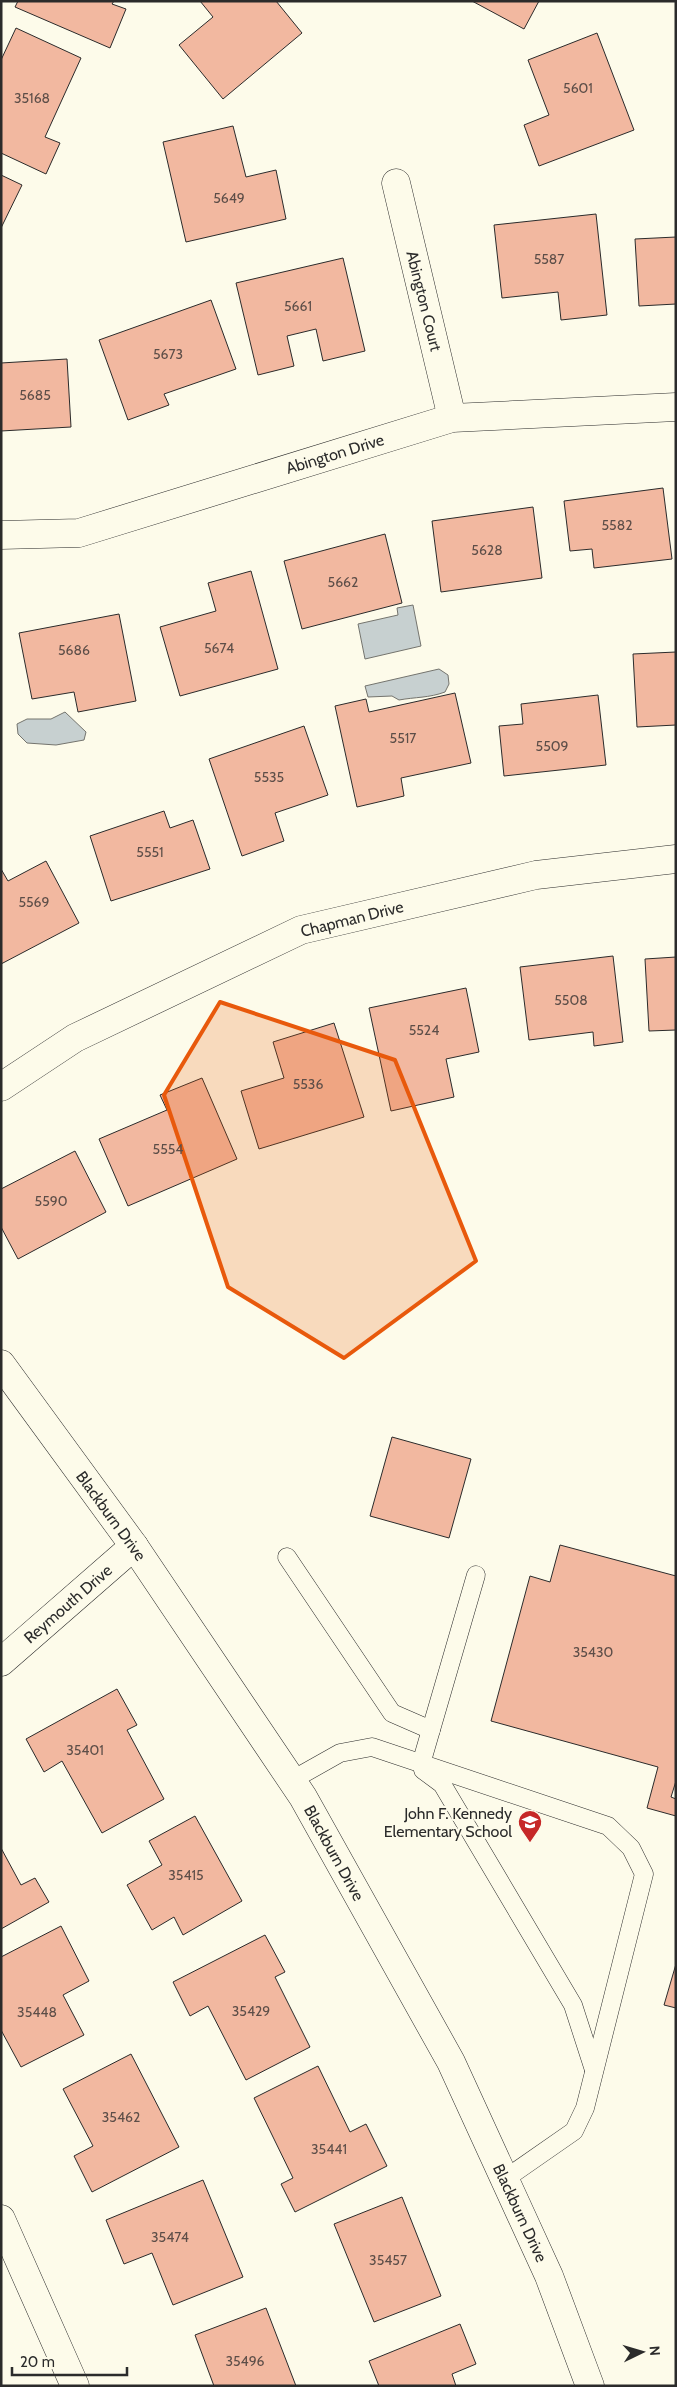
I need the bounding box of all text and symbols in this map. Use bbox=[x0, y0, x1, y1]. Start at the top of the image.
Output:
house number: 5601 bbox=[563, 79, 593, 97]
house number: 35168 bbox=[14, 89, 50, 107]
house number: 5649 bbox=[213, 189, 245, 207]
street label: Abington Court bbox=[402, 249, 446, 354]
house number: 5587 bbox=[534, 250, 564, 268]
house number: 5661 bbox=[284, 297, 312, 315]
house number: 5673 bbox=[153, 345, 183, 363]
house number: 5685 bbox=[19, 386, 51, 404]
street label: Abington Drive bbox=[284, 430, 386, 478]
house number: 5582 bbox=[602, 516, 632, 534]
house number: 5628 bbox=[471, 541, 503, 559]
house number: 5662 bbox=[328, 573, 358, 591]
house number: 5674 bbox=[204, 639, 234, 657]
house number: 5686 bbox=[58, 641, 90, 659]
house number: 5517 bbox=[390, 729, 416, 747]
house number: 5509 bbox=[536, 737, 568, 755]
house number: 5535 bbox=[254, 768, 284, 786]
house number: 5551 bbox=[136, 843, 164, 861]
house number: 5569 bbox=[18, 893, 50, 911]
street label: Chapman Drive bbox=[299, 897, 405, 941]
house number: 5508 bbox=[554, 991, 588, 1009]
house number: 5524 bbox=[409, 1021, 439, 1039]
house number: 5536 bbox=[293, 1075, 323, 1093]
house number: 5554 bbox=[153, 1140, 183, 1158]
house number: 5590 bbox=[35, 1192, 68, 1210]
street label: Blackburn Drive bbox=[72, 1467, 150, 1565]
street label: Reymouth Drive bbox=[20, 1561, 116, 1647]
house number: 35430 bbox=[573, 1643, 614, 1661]
house number: 35401 bbox=[66, 1741, 104, 1759]
street label: Blackburn Drive bbox=[300, 1802, 368, 1904]
place label: John F. Kennedy Elementary School bbox=[384, 1804, 512, 1841]
school or university icon: John F. Kennedy Elementary School bbox=[517, 1809, 543, 1843]
house number: 35415 bbox=[168, 1866, 204, 1884]
house number: 35429 bbox=[232, 2002, 270, 2020]
house number: 35448 bbox=[17, 2003, 57, 2021]
house number: 35462 bbox=[102, 2108, 140, 2126]
house number: 35441 bbox=[311, 2140, 347, 2158]
street label: Blackburn Drive bbox=[489, 2161, 551, 2265]
house number: 35474 bbox=[151, 2228, 189, 2246]
house number: 35457 bbox=[369, 2251, 407, 2269]
north arrow bbox=[617, 2327, 667, 2377]
scale bar bbox=[12, 2344, 128, 2376]
text: N bbox=[646, 2345, 664, 2357]
house number: 35496 bbox=[225, 2352, 265, 2370]
text: 20 m bbox=[20, 2353, 55, 2371]

